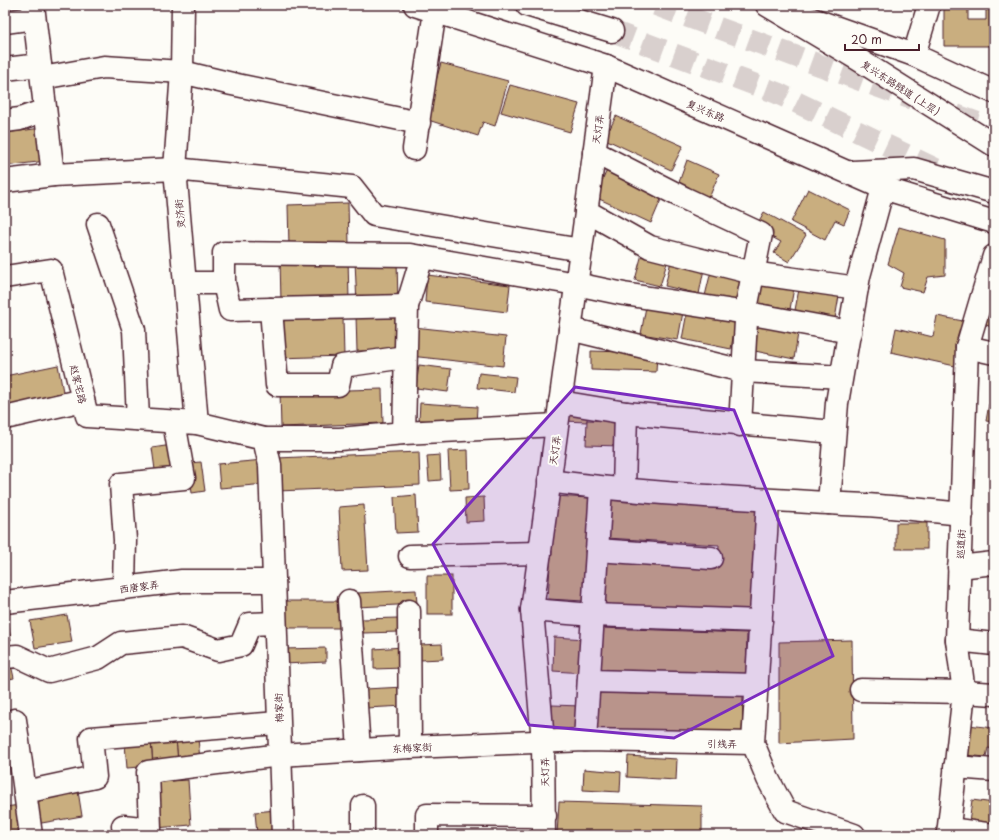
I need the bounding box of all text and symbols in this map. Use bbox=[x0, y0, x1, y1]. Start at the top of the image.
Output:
scale bar bbox=[845, 26, 919, 52]
text: 20 m bbox=[851, 30, 882, 48]
street label: 复兴东路隧道 (上层) bbox=[859, 56, 943, 118]
street label: 复兴东路 bbox=[685, 95, 727, 125]
street label: 天灯弄 bbox=[587, 113, 607, 145]
street label: 灵济街 bbox=[170, 198, 188, 230]
street label: 赵家宅路 bbox=[67, 363, 91, 405]
street label: 天灯弄 bbox=[544, 434, 564, 466]
street label: 巡道街 bbox=[952, 529, 968, 559]
street label: 西唐家弄 bbox=[118, 576, 160, 596]
street label: 梅家街 bbox=[270, 693, 286, 723]
street label: 引线弄 bbox=[707, 735, 737, 751]
street label: 东梅家街 bbox=[392, 738, 432, 756]
street label: 天灯弄 bbox=[536, 757, 552, 787]

